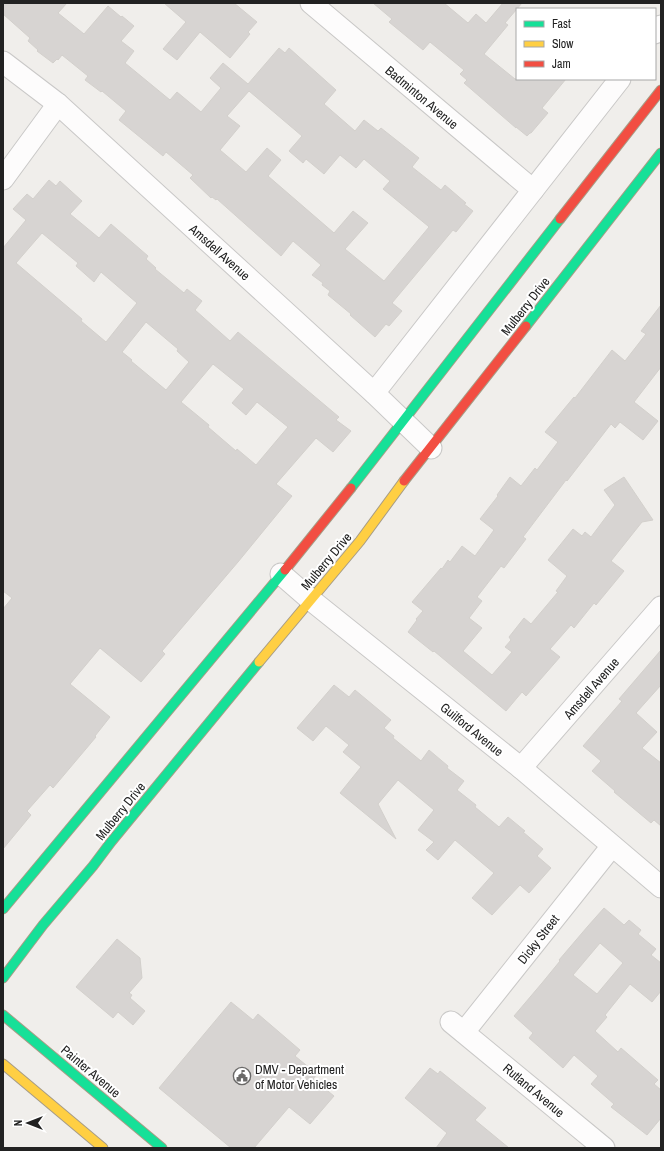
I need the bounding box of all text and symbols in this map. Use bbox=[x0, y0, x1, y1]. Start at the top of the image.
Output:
legend bbox=[516, 8, 656, 80]
text: Fast bbox=[552, 16, 571, 32]
text: Slow bbox=[552, 36, 574, 52]
text: Jam bbox=[552, 56, 571, 72]
street label: Badminton Avenue bbox=[382, 62, 462, 133]
street label: Amsdell Avenue bbox=[185, 220, 254, 284]
street label: Mulberry Drive bbox=[497, 273, 554, 339]
street label: Mulberry Drive bbox=[297, 529, 355, 594]
street label: Amsdell Avenue bbox=[559, 654, 623, 723]
street label: Guilford Avenue bbox=[437, 699, 507, 760]
street label: Mulberry Drive bbox=[92, 779, 149, 844]
street label: Dicky Street bbox=[514, 911, 563, 967]
street label: Painter Avenue bbox=[57, 1041, 124, 1101]
street label: Rutland Avenue bbox=[499, 1060, 568, 1121]
place label: DMV - Department of Motor Vehicles bbox=[255, 1061, 344, 1093]
public building icon: DMV - Department of Motor Vehicles bbox=[232, 1066, 252, 1086]
north arrow bbox=[8, 1103, 48, 1143]
text: N bbox=[11, 1120, 25, 1126]

